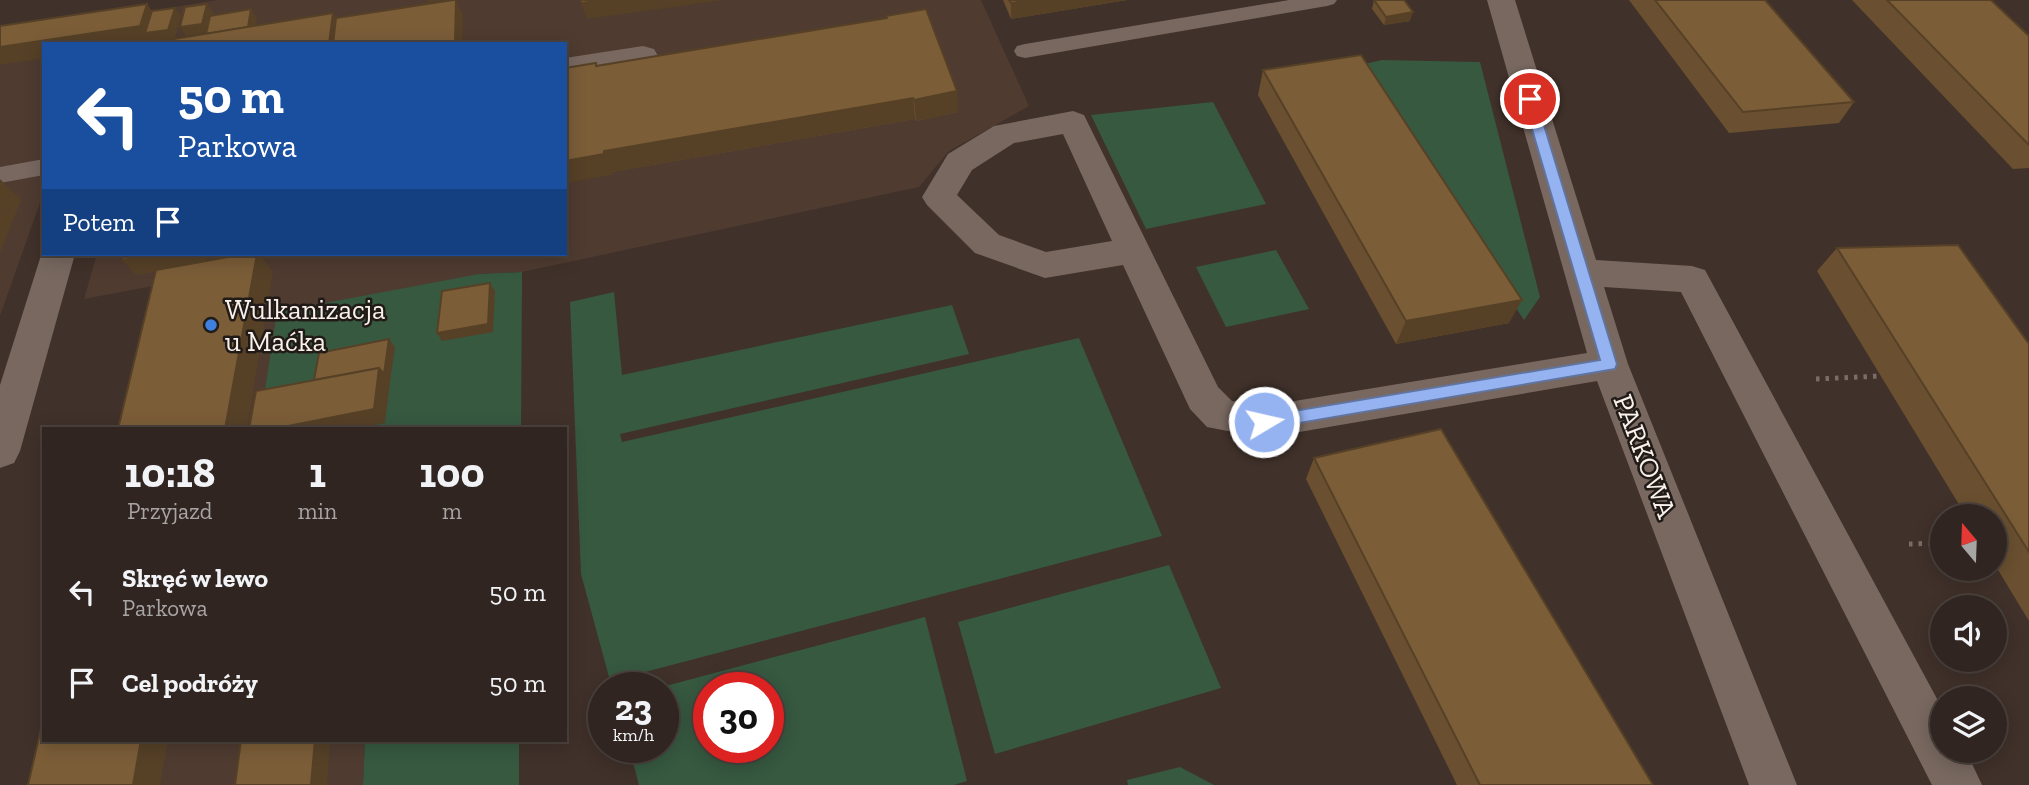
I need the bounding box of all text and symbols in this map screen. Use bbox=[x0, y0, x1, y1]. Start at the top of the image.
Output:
text: 50 m bbox=[178, 67, 284, 126]
pin bbox=[1500, 69, 1560, 129]
icon: left bbox=[63, 70, 154, 161]
icon: arrive bbox=[1511, 80, 1549, 118]
text: Parkowa bbox=[178, 127, 297, 165]
icon: arrive bbox=[149, 203, 187, 241]
text: Potem bbox=[63, 206, 135, 238]
place label: Wulkanizacja u Maćka bbox=[225, 293, 386, 358]
marker: Wulkanizacja u Maćka bbox=[203, 317, 219, 333]
position arrow bbox=[1227, 385, 1301, 459]
street label: PARKOWA bbox=[1606, 390, 1684, 523]
text: 10:18 bbox=[124, 447, 215, 498]
text: 1 bbox=[309, 447, 326, 498]
text: 100 bbox=[419, 447, 485, 498]
text: Przyjazd bbox=[127, 497, 213, 525]
text: min bbox=[298, 497, 337, 525]
text: m bbox=[442, 497, 462, 525]
north arrow bbox=[1930, 504, 2007, 581]
map controls bbox=[1930, 504, 2007, 763]
text: Skręć w lewo bbox=[122, 562, 268, 594]
icon: left bbox=[63, 573, 101, 611]
text: 50 m bbox=[489, 576, 546, 608]
text: Parkowa bbox=[122, 594, 208, 622]
button: sound bbox=[1930, 595, 2007, 672]
icon: arrive bbox=[63, 664, 101, 702]
text: Cel podróży bbox=[122, 667, 258, 699]
text: 50 m bbox=[489, 667, 546, 699]
speed limit sign: 30 bbox=[693, 672, 784, 763]
button: layers bbox=[1930, 686, 2007, 763]
text: 23 bbox=[615, 687, 652, 729]
text: km/h bbox=[613, 724, 654, 746]

